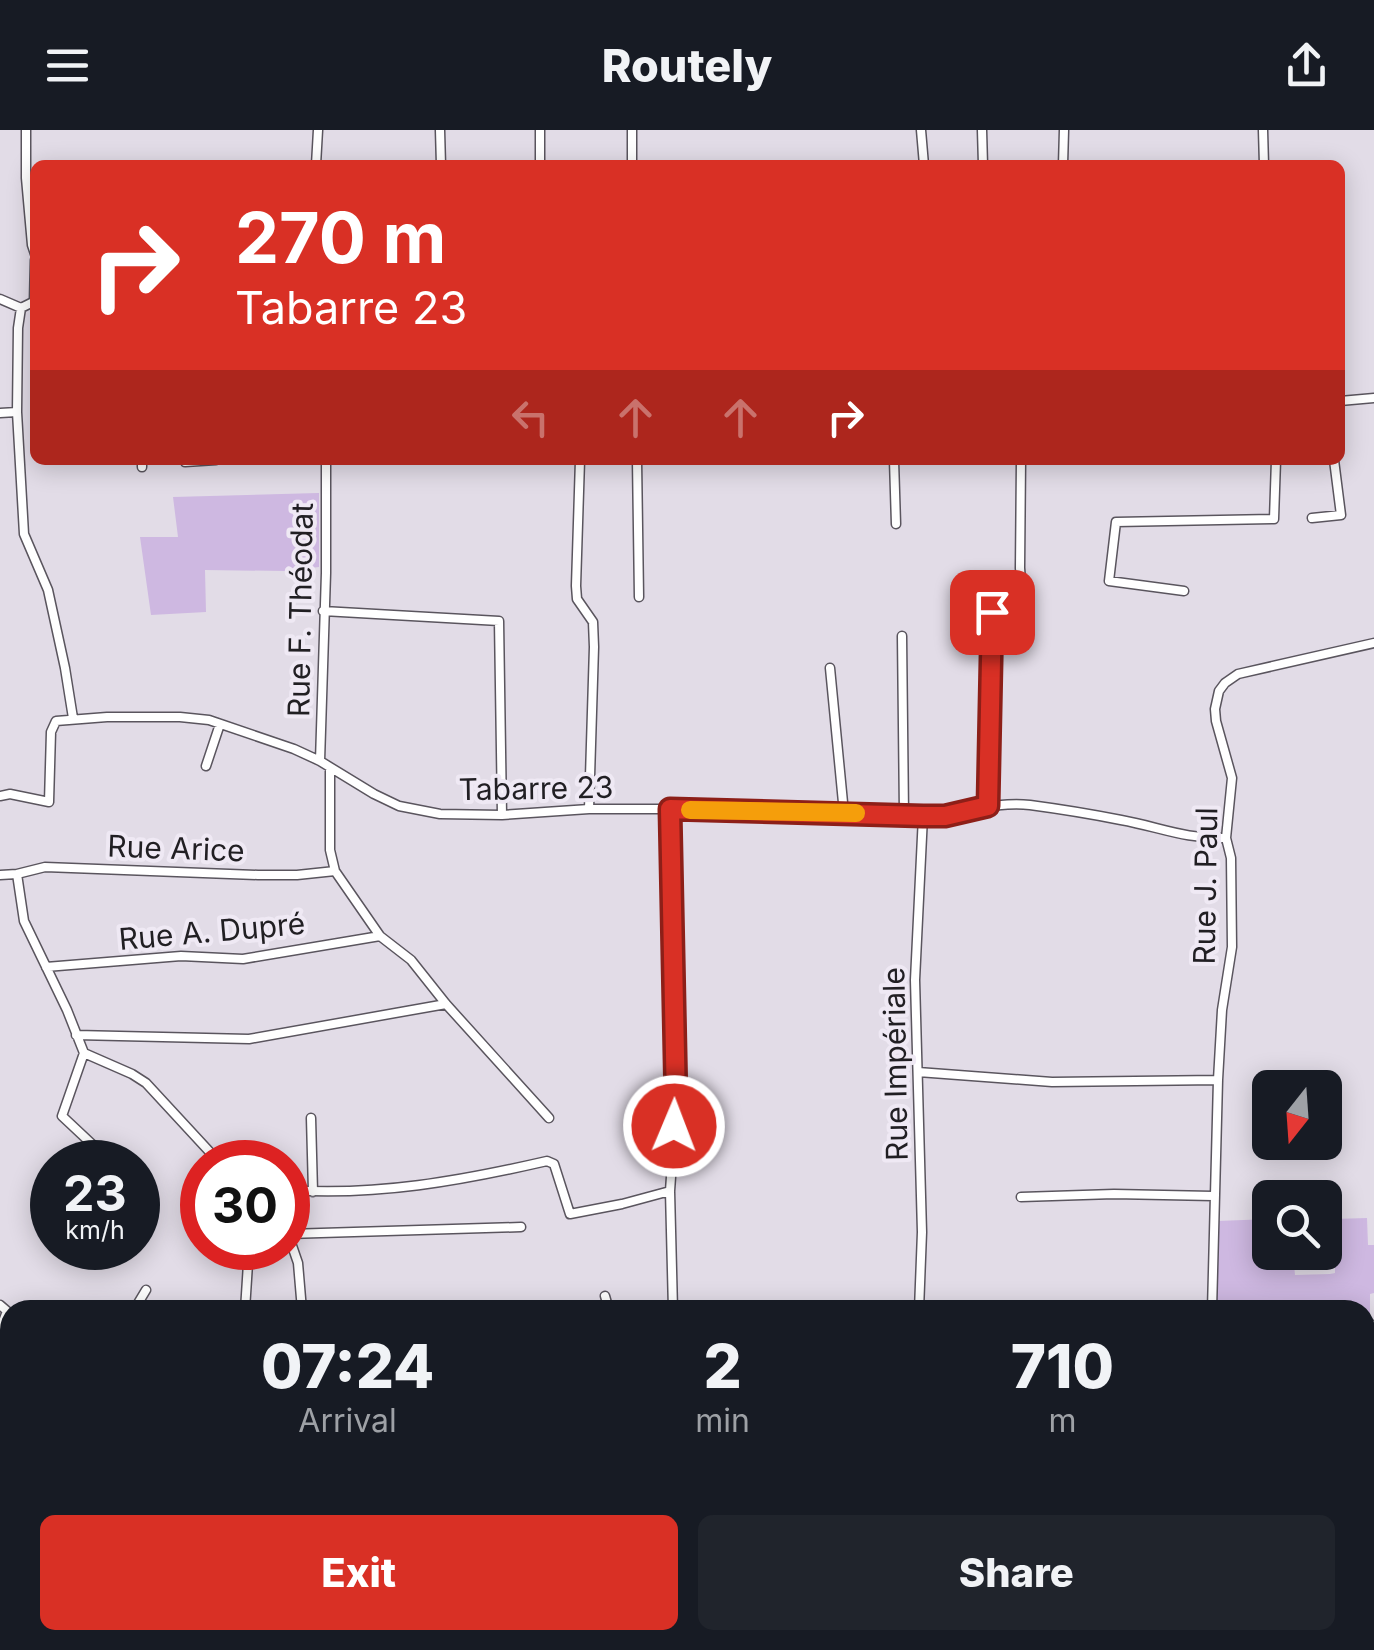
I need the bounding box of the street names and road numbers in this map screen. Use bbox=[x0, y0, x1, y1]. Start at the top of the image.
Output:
street label: Rue F. Théodat bbox=[280, 502, 320, 717]
street label: Tabarre 23 bbox=[458, 769, 614, 807]
street label: Rue J. Paul bbox=[1186, 807, 1224, 965]
street label: Rue Arice bbox=[107, 828, 245, 868]
street label: Rue A. Dupré bbox=[117, 905, 307, 957]
street label: Rue Impériale bbox=[875, 967, 915, 1161]

